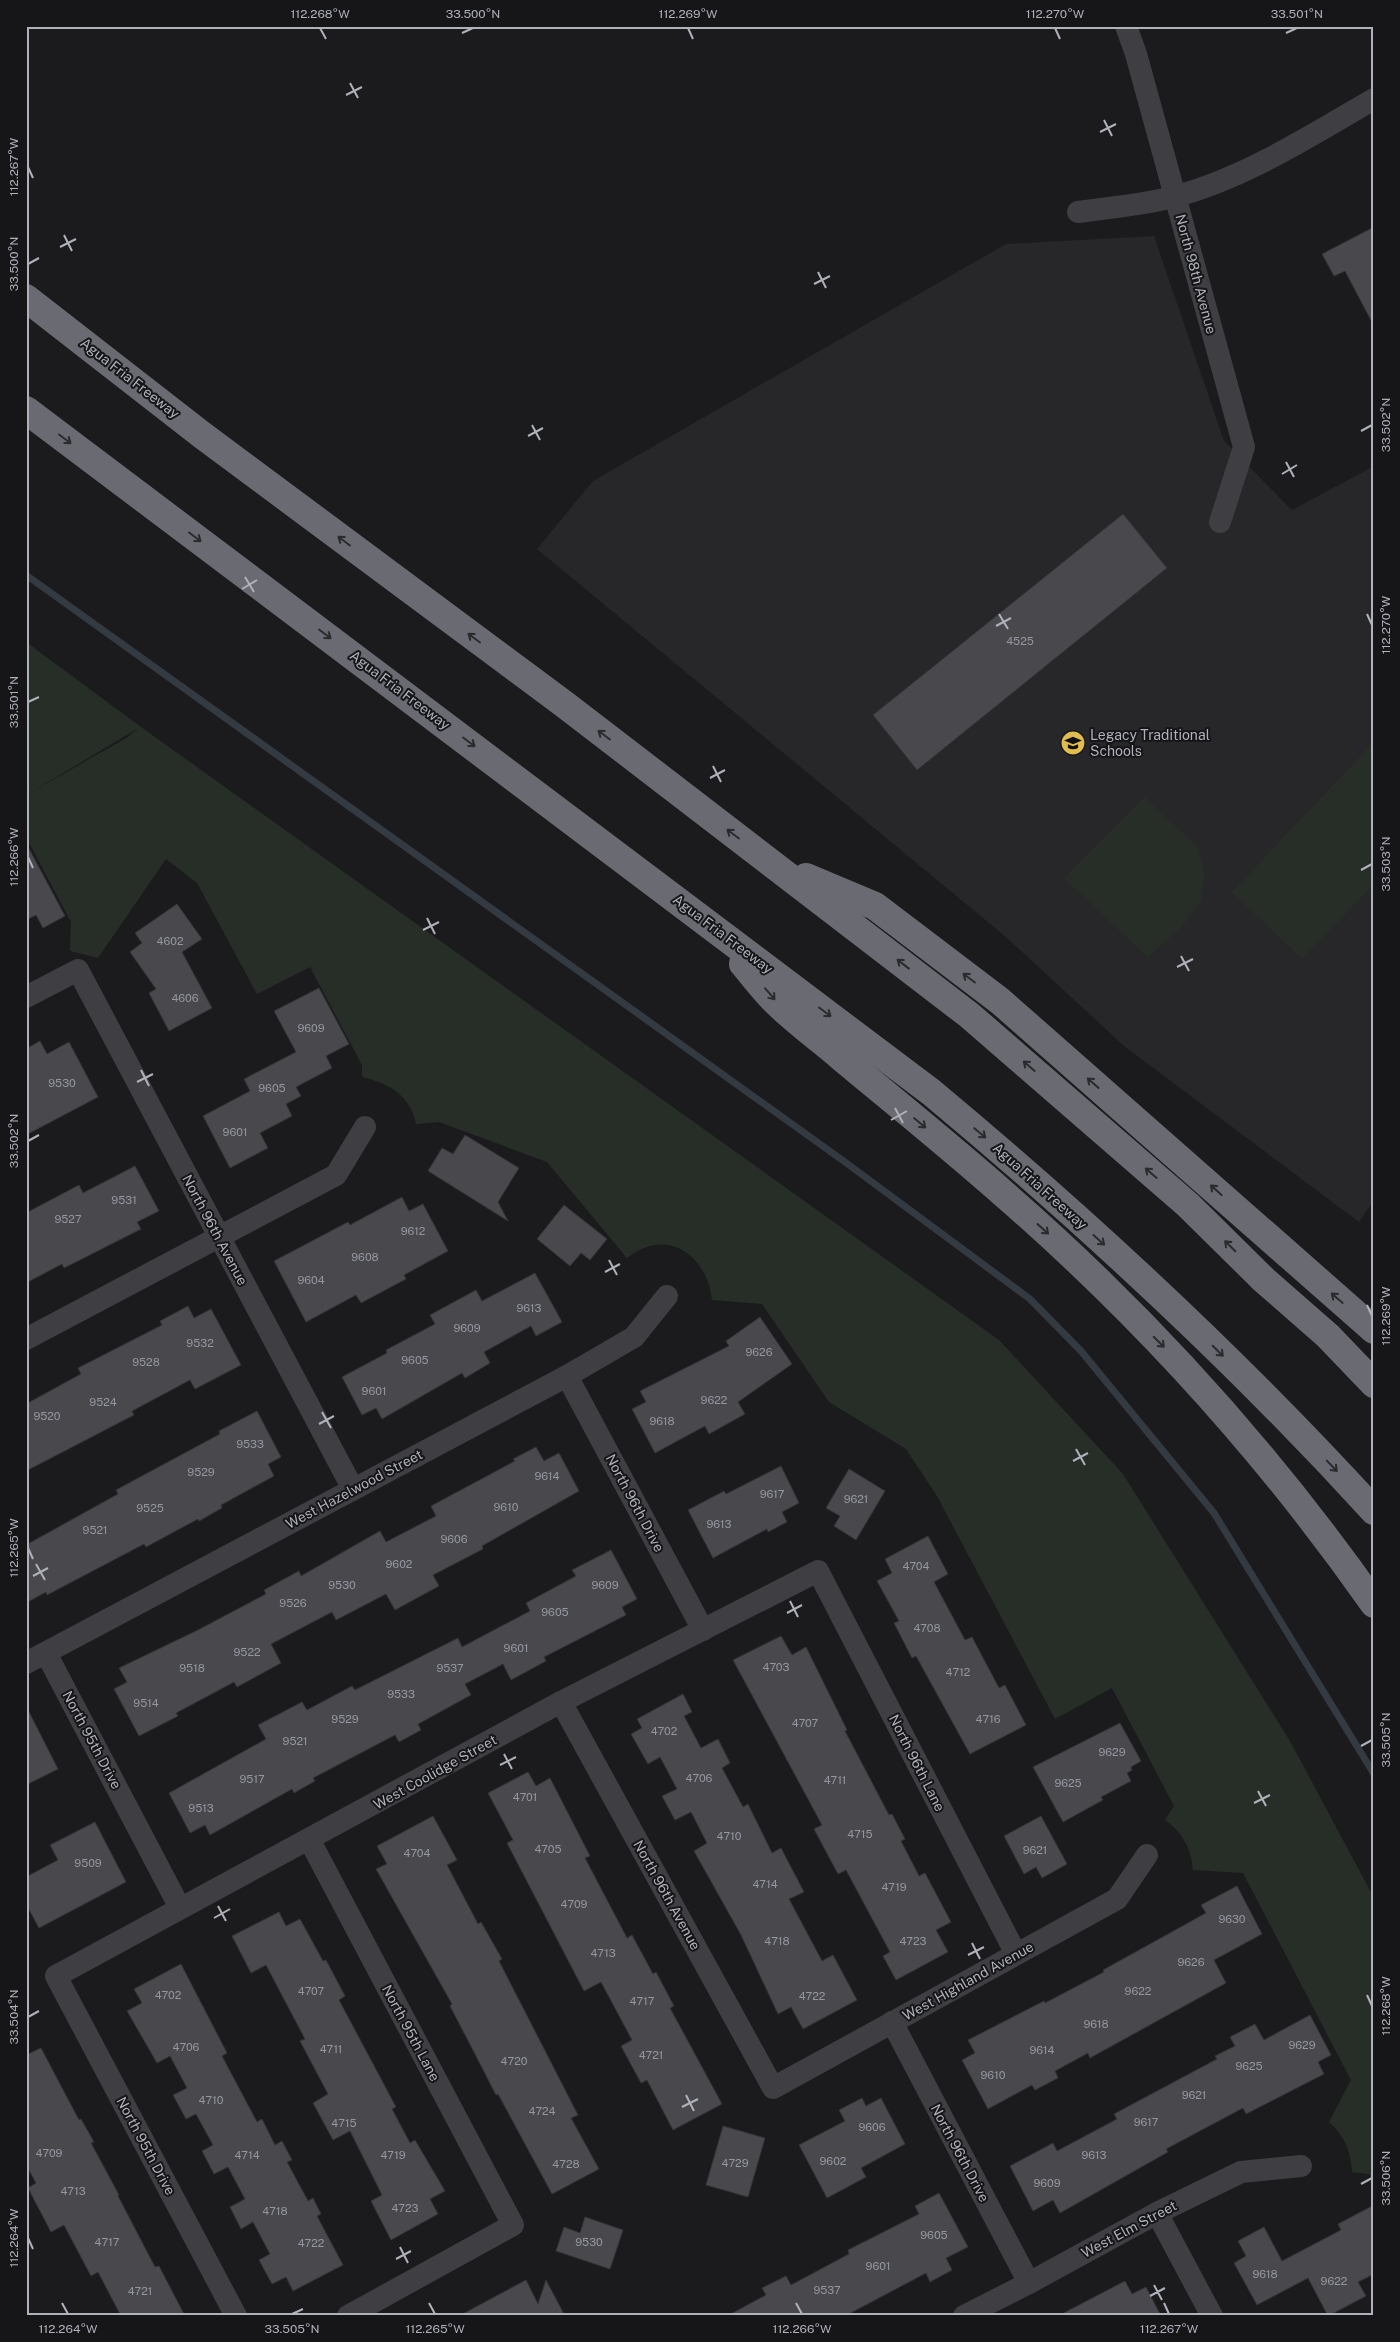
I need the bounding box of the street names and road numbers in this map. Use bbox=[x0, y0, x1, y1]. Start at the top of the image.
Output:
street label: North 98th Avenue bbox=[1172, 212, 1220, 336]
street label: Agua Fria Freeway bbox=[77, 334, 183, 422]
street label: Agua Fria Freeway bbox=[347, 647, 454, 733]
street label: Agua Fria Freeway bbox=[670, 891, 777, 977]
street label: Agua Fria Freeway bbox=[990, 1140, 1091, 1233]
street label: North 96th Avenue bbox=[179, 1172, 251, 1288]
street label: West Hazelwood Street bbox=[283, 1446, 425, 1532]
street label: North 96th Drive bbox=[603, 1451, 668, 1555]
street label: North 95th Drive bbox=[59, 1688, 125, 1792]
street label: North 96th Lane bbox=[886, 1712, 948, 1814]
street label: West Coolidge Street bbox=[371, 1731, 499, 1813]
street label: North 96th Avenue bbox=[630, 1837, 704, 1953]
street label: West Highland Avenue bbox=[900, 1938, 1036, 2024]
street label: North 95th Lane bbox=[379, 1982, 443, 2084]
street label: North 95th Drive bbox=[113, 2094, 179, 2198]
street label: North 96th Drive bbox=[928, 2101, 993, 2205]
street label: West Elm Street bbox=[1079, 2197, 1179, 2261]

